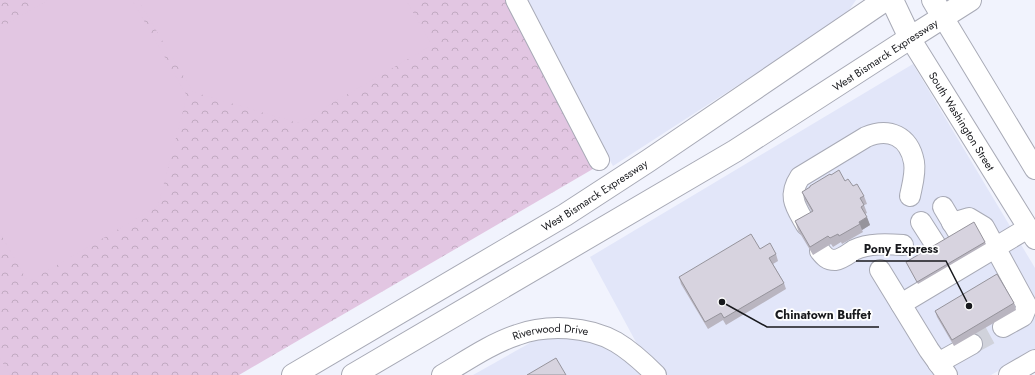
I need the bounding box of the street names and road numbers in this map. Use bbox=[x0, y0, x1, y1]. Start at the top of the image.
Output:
street label: West Bismarck Expressway bbox=[829, 15, 941, 95]
street label: South Washington Street bbox=[925, 69, 999, 174]
street label: West Bismarck Expressway bbox=[538, 155, 651, 235]
street label: Riverwood Drive bbox=[510, 320, 590, 344]

